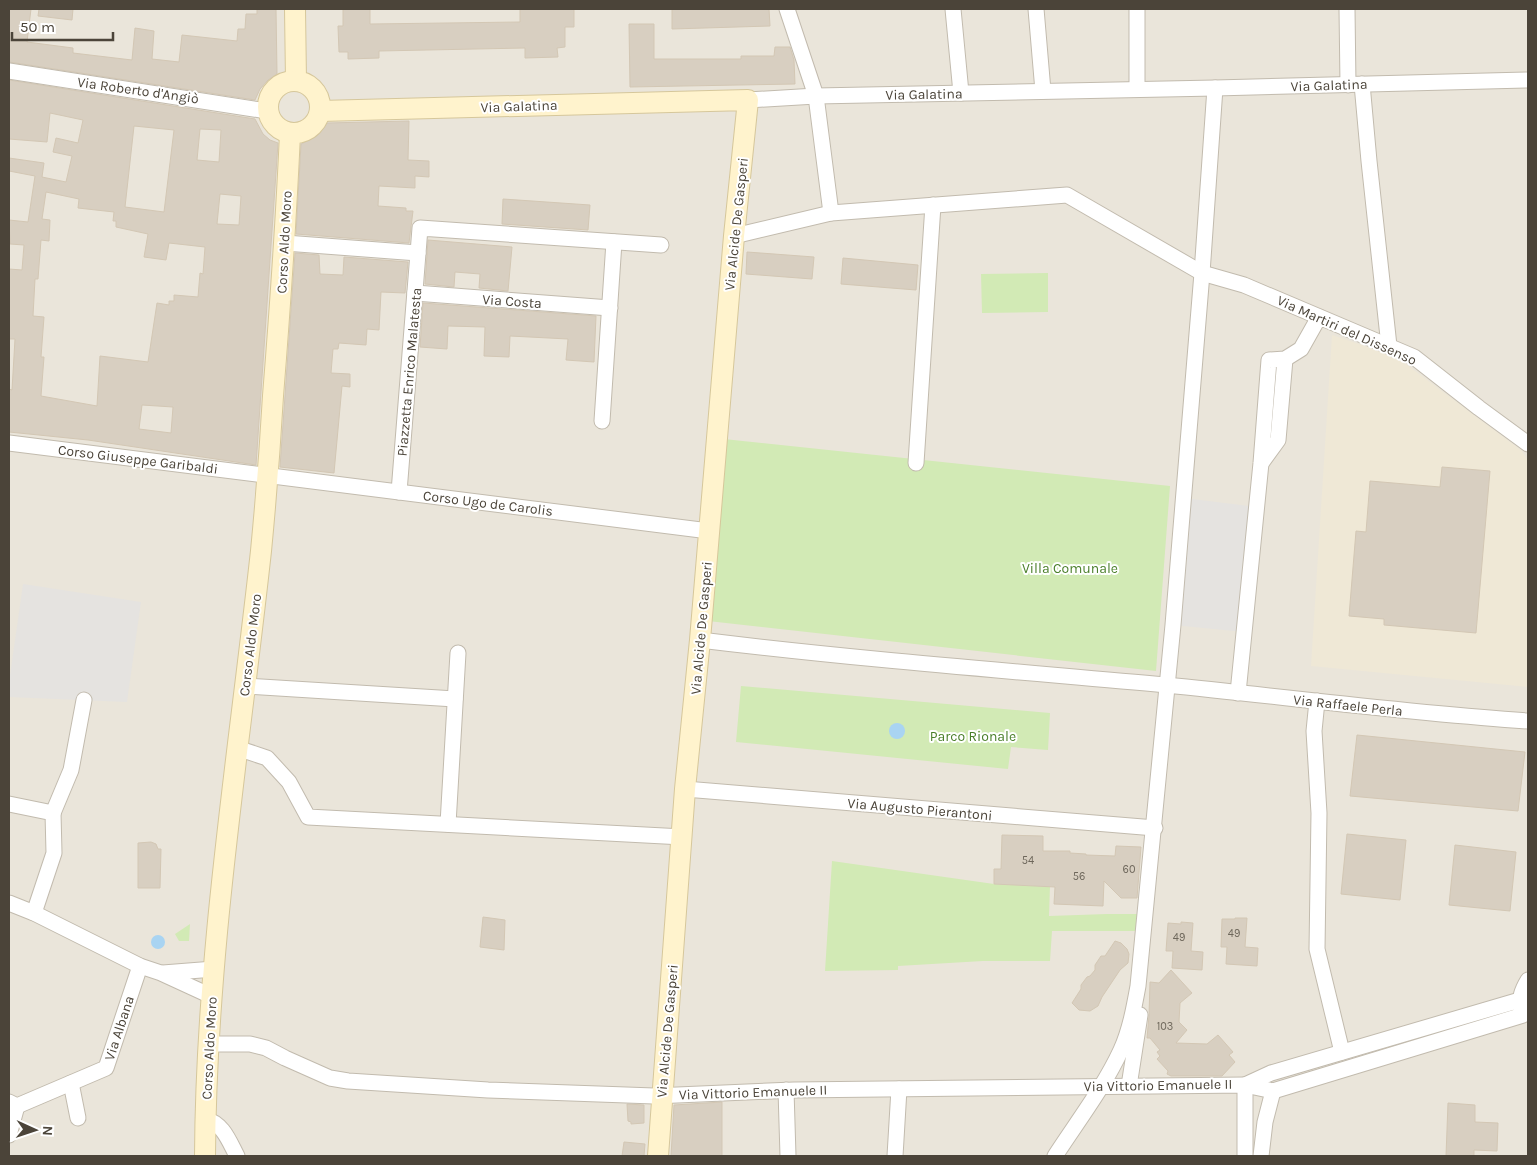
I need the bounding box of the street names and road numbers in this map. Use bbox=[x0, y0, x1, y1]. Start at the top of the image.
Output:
street label: Via Roberto d'Angiò bbox=[76, 74, 200, 107]
street label: Via Galatina bbox=[1290, 76, 1368, 95]
street label: Via Galatina bbox=[885, 85, 963, 104]
street label: Via Galatina bbox=[480, 97, 558, 116]
street label: Via Alcide De Gasperi bbox=[721, 157, 752, 291]
street label: Corso Aldo Moro bbox=[273, 190, 296, 294]
street label: Piazzetta Enrico Malatesta bbox=[394, 287, 425, 457]
street label: Via Costa bbox=[482, 291, 542, 312]
street label: Via Martiri del Dissenso bbox=[1274, 292, 1419, 369]
street label: Corso Giuseppe Garibaldi bbox=[57, 441, 219, 478]
street label: Corso Ugo de Carolis bbox=[422, 487, 554, 520]
street label: Via Alcide De Gasperi bbox=[687, 561, 716, 695]
street label: Corso Aldo Moro bbox=[236, 593, 265, 697]
street label: Via Raffaele Perla bbox=[1292, 691, 1403, 720]
street label: Via Augusto Pierantoni bbox=[847, 795, 993, 824]
street label: Via Alcide De Gasperi bbox=[653, 964, 682, 1098]
street label: Via Albana bbox=[101, 994, 138, 1063]
street label: Corso Aldo Moro bbox=[198, 996, 221, 1100]
street label: Via Vittorio Emanuele II bbox=[1084, 1076, 1232, 1095]
street label: Via Vittorio Emanuele II bbox=[678, 1081, 828, 1104]

